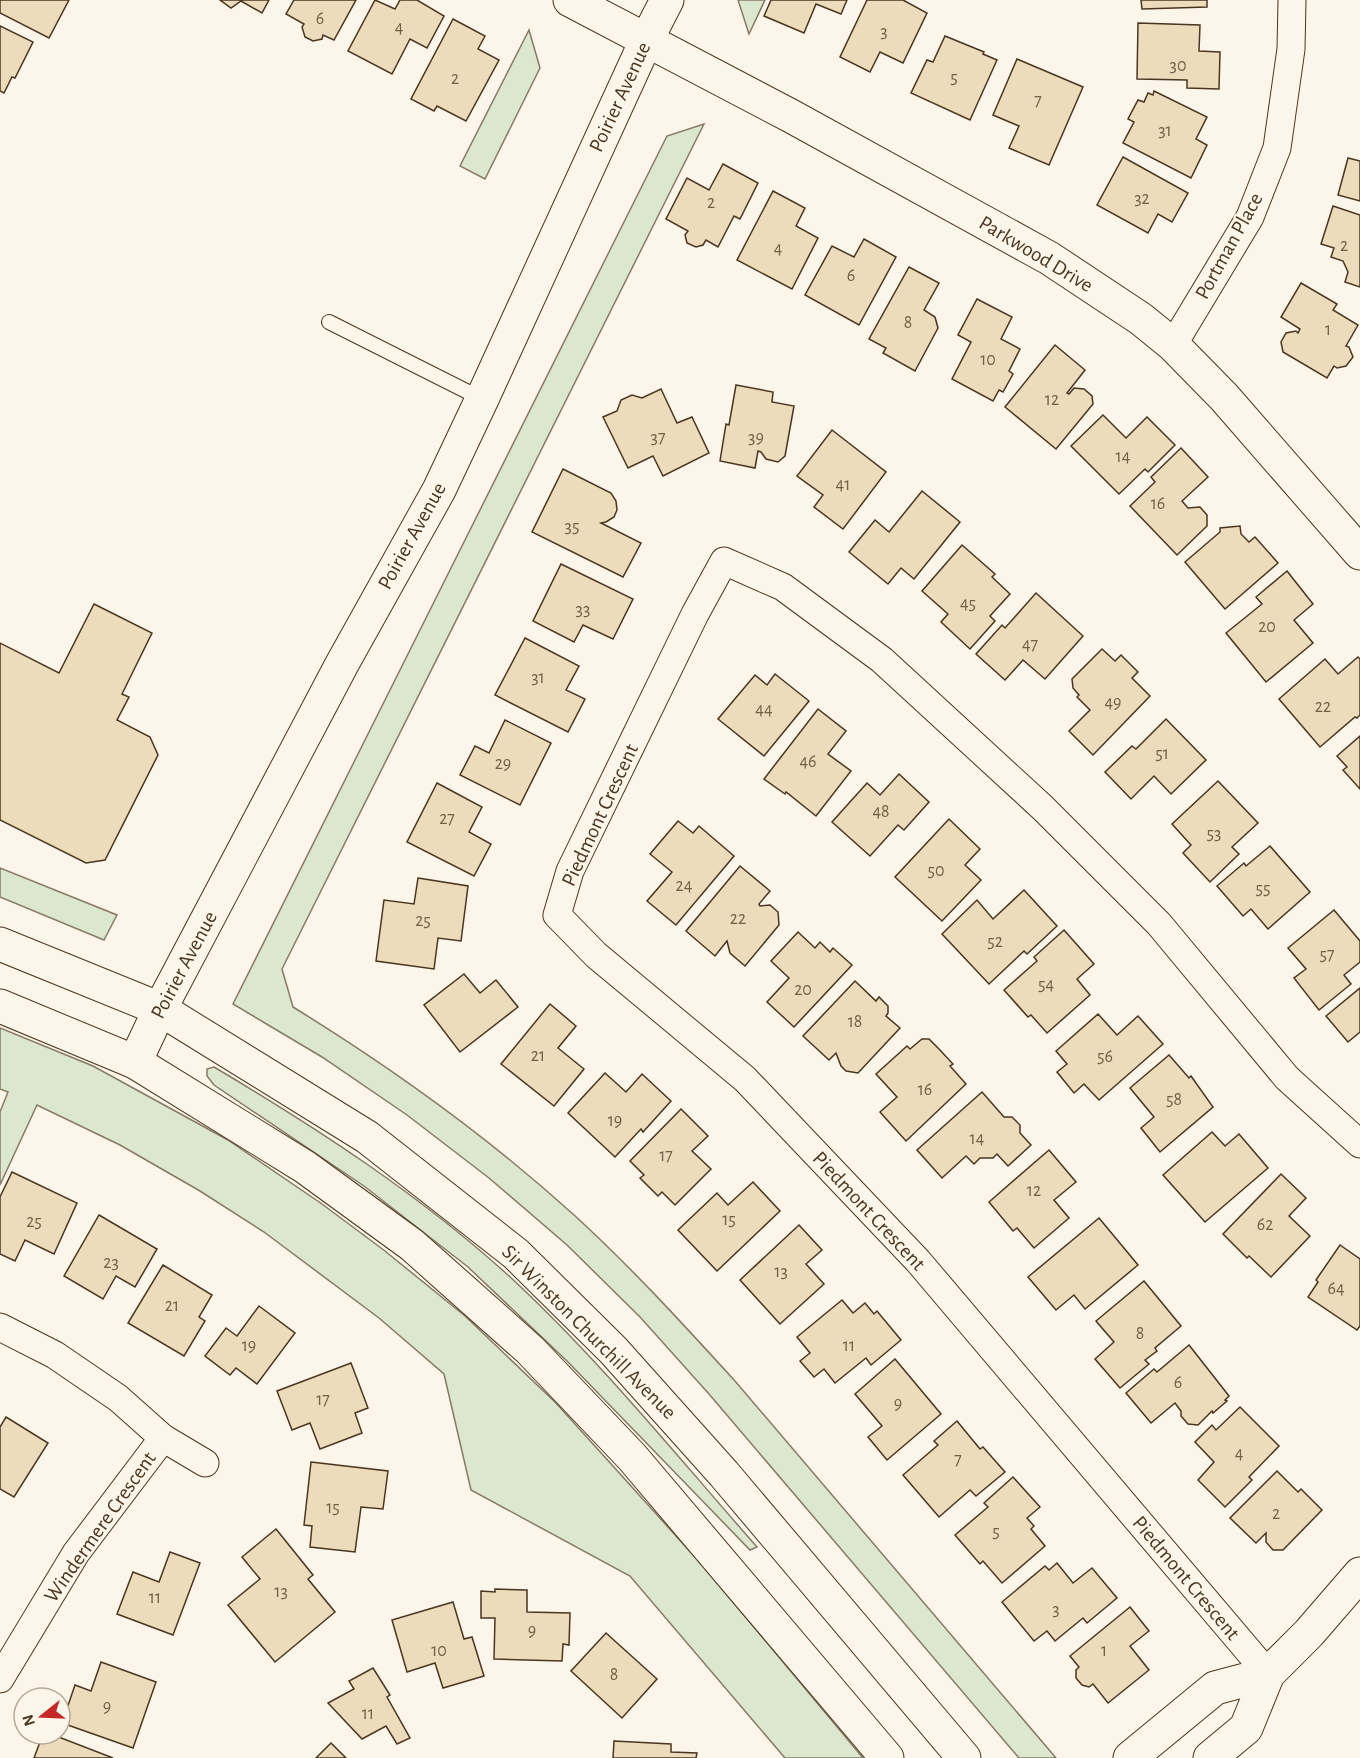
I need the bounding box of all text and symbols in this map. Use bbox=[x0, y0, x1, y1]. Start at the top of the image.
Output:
house number: 6 bbox=[316, 10, 324, 28]
house number: 4 bbox=[395, 19, 404, 37]
house number: 3 bbox=[880, 23, 888, 41]
street label: Poirier Avenue bbox=[585, 39, 655, 155]
house number: 30 bbox=[1170, 57, 1186, 75]
house number: 5 bbox=[950, 69, 958, 87]
house number: 2 bbox=[451, 70, 459, 88]
house number: 7 bbox=[1034, 92, 1042, 110]
house number: 31 bbox=[1158, 122, 1172, 140]
street label: Portman Place bbox=[1191, 189, 1267, 303]
house number: 32 bbox=[1134, 190, 1150, 208]
house number: 2 bbox=[707, 194, 715, 212]
street label: Parkwood Drive bbox=[975, 212, 1097, 296]
house number: 2 bbox=[1340, 237, 1348, 255]
house number: 4 bbox=[774, 240, 783, 258]
house number: 6 bbox=[847, 267, 855, 285]
house number: 8 bbox=[904, 314, 912, 332]
house number: 1 bbox=[1325, 321, 1331, 339]
house number: 10 bbox=[980, 351, 996, 369]
house number: 12 bbox=[1045, 391, 1059, 409]
house number: 37 bbox=[651, 429, 665, 447]
house number: 39 bbox=[748, 429, 764, 447]
house number: 14 bbox=[1116, 448, 1131, 466]
house number: 41 bbox=[836, 476, 850, 494]
street label: Poirier Avenue bbox=[374, 479, 450, 593]
house number: 16 bbox=[1151, 495, 1165, 513]
house number: 35 bbox=[565, 518, 579, 536]
house number: 45 bbox=[960, 595, 976, 613]
house number: 33 bbox=[576, 601, 590, 619]
house number: 20 bbox=[1258, 618, 1276, 636]
house number: 47 bbox=[1022, 636, 1038, 654]
house number: 31 bbox=[531, 669, 545, 687]
house number: 49 bbox=[1104, 694, 1122, 712]
house number: 22 bbox=[1315, 698, 1331, 716]
house number: 44 bbox=[755, 701, 773, 719]
street label: Piedmont Crescent bbox=[558, 740, 642, 889]
house number: 51 bbox=[1155, 745, 1169, 763]
house number: 46 bbox=[799, 753, 817, 771]
house number: 29 bbox=[495, 755, 511, 773]
house number: 48 bbox=[872, 803, 890, 821]
house number: 27 bbox=[439, 810, 455, 828]
house number: 53 bbox=[1207, 825, 1221, 843]
house number: 50 bbox=[927, 862, 945, 880]
house number: 24 bbox=[676, 877, 693, 895]
house number: 55 bbox=[1255, 880, 1271, 898]
street label: Poirier Avenue bbox=[147, 908, 221, 1022]
house number: 22 bbox=[730, 910, 746, 928]
house number: 25 bbox=[415, 912, 431, 930]
house number: 52 bbox=[987, 933, 1003, 951]
house number: 57 bbox=[1319, 946, 1335, 964]
house number: 54 bbox=[1038, 976, 1054, 994]
house number: 20 bbox=[794, 981, 812, 999]
house number: 18 bbox=[848, 1013, 862, 1031]
house number: 21 bbox=[531, 1047, 545, 1065]
house number: 56 bbox=[1097, 1048, 1113, 1066]
house number: 16 bbox=[918, 1081, 932, 1099]
house number: 58 bbox=[1166, 1091, 1182, 1109]
house number: 19 bbox=[608, 1112, 622, 1130]
house number: 14 bbox=[970, 1130, 985, 1148]
house number: 17 bbox=[659, 1147, 673, 1165]
street label: Piedmont Crescent bbox=[809, 1147, 930, 1275]
house number: 12 bbox=[1027, 1182, 1041, 1200]
house number: 15 bbox=[722, 1211, 736, 1229]
house number: 25 bbox=[26, 1213, 42, 1231]
house number: 62 bbox=[1257, 1216, 1273, 1234]
street label: Sir Winston Churchill Avenue bbox=[498, 1241, 680, 1423]
house number: 23 bbox=[103, 1254, 119, 1272]
house number: 13 bbox=[774, 1263, 788, 1281]
house number: 64 bbox=[1327, 1280, 1345, 1298]
house number: 21 bbox=[165, 1297, 179, 1315]
house number: 8 bbox=[1136, 1325, 1144, 1343]
house number: 19 bbox=[242, 1337, 256, 1355]
house number: 11 bbox=[843, 1337, 855, 1355]
house number: 6 bbox=[1174, 1374, 1182, 1392]
house number: 17 bbox=[316, 1391, 330, 1409]
house number: 9 bbox=[894, 1395, 902, 1413]
house number: 4 bbox=[1235, 1445, 1244, 1463]
street label: Windermere Crescent bbox=[40, 1448, 160, 1606]
house number: 7 bbox=[954, 1451, 962, 1469]
house number: 15 bbox=[326, 1499, 340, 1517]
house number: 2 bbox=[1272, 1505, 1280, 1523]
street label: Piedmont Crescent bbox=[1128, 1512, 1244, 1644]
house number: 5 bbox=[992, 1523, 1000, 1541]
house number: 13 bbox=[274, 1583, 288, 1601]
house number: 11 bbox=[149, 1589, 161, 1607]
house number: 3 bbox=[1052, 1601, 1060, 1619]
house number: 9 bbox=[528, 1622, 536, 1640]
house number: 10 bbox=[431, 1642, 447, 1660]
house number: 1 bbox=[1101, 1642, 1107, 1660]
house number: 8 bbox=[610, 1666, 618, 1684]
north arrow bbox=[12, 1686, 72, 1746]
house number: 9 bbox=[103, 1698, 111, 1716]
house number: 11 bbox=[362, 1705, 374, 1723]
text: N bbox=[19, 1713, 38, 1728]

